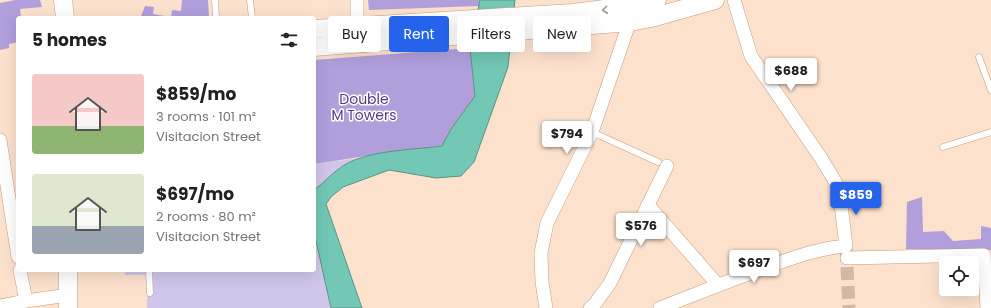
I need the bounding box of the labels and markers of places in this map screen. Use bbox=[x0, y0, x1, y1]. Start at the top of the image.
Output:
pin: $688 bbox=[767, 58, 815, 92]
pin: $794 bbox=[543, 121, 591, 155]
pin: $859 bbox=[832, 182, 880, 216]
pin: $576 bbox=[617, 213, 665, 247]
pin: $697 bbox=[730, 250, 778, 284]

